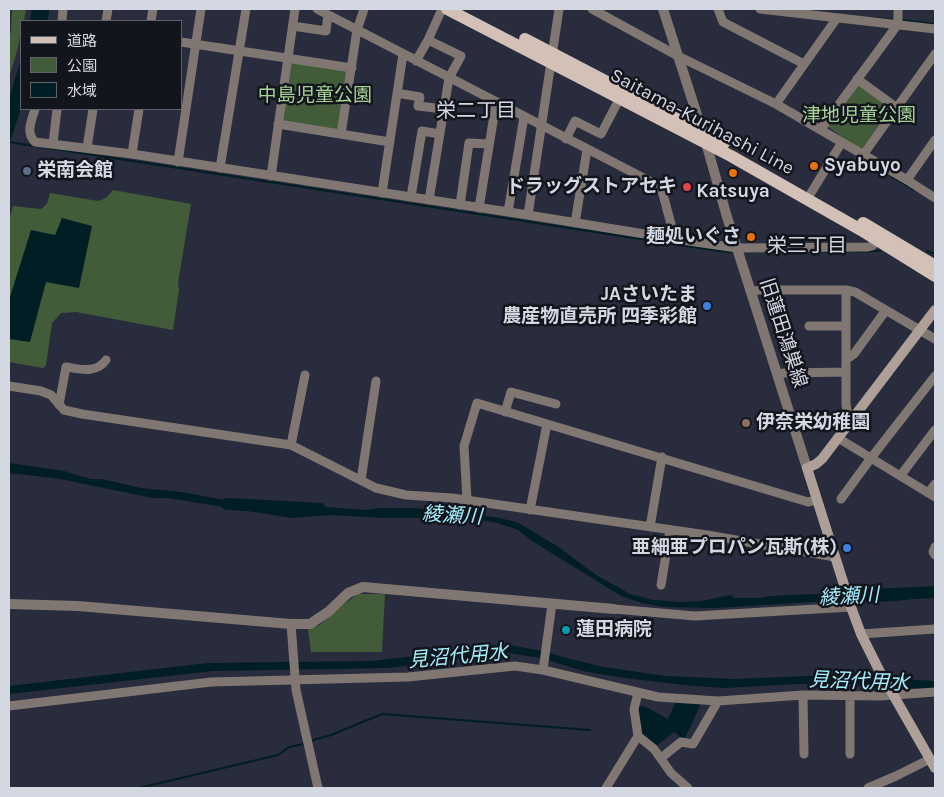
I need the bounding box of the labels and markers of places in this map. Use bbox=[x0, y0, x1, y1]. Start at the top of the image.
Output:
place label: Syabuyo bbox=[824, 155, 901, 177]
place label: 栄南会館 bbox=[37, 160, 113, 182]
marker: Syabuyo bbox=[808, 160, 820, 172]
marker: 栄南会館 bbox=[21, 165, 33, 177]
marker: Katsuya bbox=[727, 167, 739, 179]
place label: ドラッグストアセキ bbox=[506, 176, 677, 198]
marker: ドラッグストアセキ bbox=[681, 181, 693, 193]
place label: Katsuya bbox=[696, 181, 770, 203]
place label: 麺処いぐさ bbox=[646, 226, 741, 248]
marker: 麺処いぐさ bbox=[745, 231, 757, 243]
place label: JAさいたま 農産物直売所 四季彩館 bbox=[502, 284, 697, 328]
marker: JAさいたま 農産物直売所 四季彩館 bbox=[701, 300, 713, 312]
place label: 伊奈栄幼稚園 bbox=[756, 412, 870, 434]
marker: 伊奈栄幼稚園 bbox=[740, 417, 752, 429]
place label: 亜細亜プロパン瓦斯(株) bbox=[632, 537, 837, 559]
marker: 亜細亜プロパン瓦斯(株) bbox=[841, 542, 853, 554]
place label: 蓮田病院 bbox=[576, 619, 652, 641]
marker: 蓮田病院 bbox=[560, 624, 572, 636]

